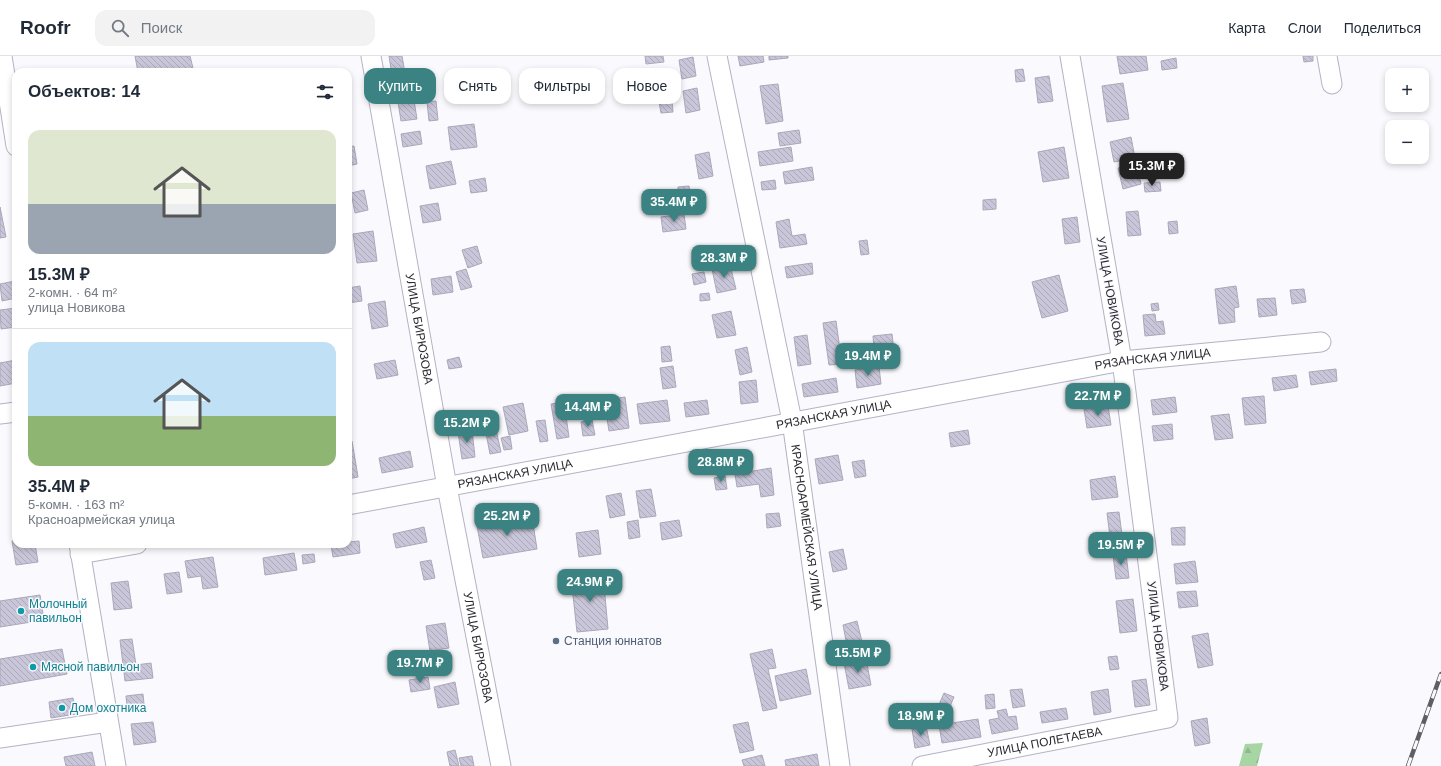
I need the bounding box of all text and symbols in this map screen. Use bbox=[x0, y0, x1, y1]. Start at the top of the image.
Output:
search box bbox=[95, 10, 375, 46]
text: Roofr bbox=[20, 17, 71, 38]
icon: search bbox=[109, 17, 131, 39]
text: Поиск bbox=[141, 19, 182, 36]
text: Карта bbox=[1228, 20, 1266, 36]
text: Слои bbox=[1288, 20, 1322, 36]
text: Поделиться bbox=[1344, 20, 1421, 36]
chip: Купить bbox=[364, 68, 436, 104]
chip: Снять bbox=[444, 68, 511, 104]
chip: Фильтры bbox=[519, 68, 605, 104]
chip: Новое bbox=[613, 68, 681, 104]
map controls bbox=[1385, 68, 1429, 164]
button: + bbox=[1385, 68, 1429, 112]
icon: filters bbox=[314, 81, 336, 103]
text: Объектов: 14 bbox=[28, 82, 140, 101]
button: − bbox=[1385, 120, 1429, 164]
pin: 15.3M ₽ bbox=[1115, 153, 1189, 187]
icon: home bbox=[146, 156, 218, 228]
text: 15.3M ₽ bbox=[1128, 158, 1176, 173]
pin: 35.4M ₽ bbox=[637, 189, 711, 223]
text: 35.4M ₽ bbox=[650, 194, 698, 209]
street label: УЛИЦА НОВИКОВА bbox=[1094, 235, 1126, 347]
pin: 28.3M ₽ bbox=[687, 245, 761, 279]
text: 28.3M ₽ bbox=[700, 250, 748, 265]
text: 15.3M ₽ bbox=[28, 265, 90, 284]
street label: УЛИЦА БИРЮЗОВА bbox=[402, 272, 436, 386]
text: 2-комн. · 64 m² bbox=[28, 285, 117, 300]
text: улица Новикова bbox=[28, 300, 125, 315]
pin: 19.4M ₽ bbox=[831, 343, 905, 377]
street label: РЯЗАНСКАЯ УЛИЦА bbox=[1094, 346, 1211, 373]
text: 19.4M ₽ bbox=[844, 348, 892, 363]
icon: home bbox=[146, 368, 218, 440]
pin: 22.7M ₽ bbox=[1061, 383, 1135, 417]
text: 22.7M ₽ bbox=[1074, 388, 1122, 403]
pin: 14.4M ₽ bbox=[551, 394, 625, 428]
street label: РЯЗАНСКАЯ УЛИЦА bbox=[775, 397, 892, 432]
text: 14.4M ₽ bbox=[564, 399, 612, 414]
pin: 15.2M ₽ bbox=[430, 410, 504, 444]
text: 15.2M ₽ bbox=[443, 415, 491, 430]
street label: КРАСНОАРМЕЙСКАЯ УЛИЦА bbox=[788, 444, 825, 611]
pin: 28.8M ₽ bbox=[684, 449, 758, 483]
text: 28.8M ₽ bbox=[697, 454, 745, 469]
street label: РЯЗАНСКАЯ УЛИЦА bbox=[456, 456, 574, 491]
text: 35.4M ₽ bbox=[28, 477, 90, 496]
text: 5-комн. · 163 m² bbox=[28, 497, 124, 512]
pin: 25.2M ₽ bbox=[470, 503, 544, 537]
text: 25.2M ₽ bbox=[483, 508, 531, 523]
text: Красноармейская улица bbox=[28, 512, 175, 527]
pin: 19.5M ₽ bbox=[1084, 532, 1158, 566]
text: 19.5M ₽ bbox=[1097, 537, 1145, 552]
pin: 24.9M ₽ bbox=[553, 569, 627, 603]
text: 24.9M ₽ bbox=[566, 574, 614, 589]
street label: УЛИЦА НОВИКОВА bbox=[1144, 580, 1172, 692]
street label: УЛИЦА БИРЮЗОВА bbox=[460, 591, 496, 704]
place label: Молочный павильон bbox=[29, 597, 87, 625]
marker: Молочный павильон bbox=[16, 606, 26, 616]
place label: Станция юннатов bbox=[564, 634, 662, 648]
marker: Станция юннатов bbox=[551, 636, 561, 646]
pin: 15.5M ₽ bbox=[821, 640, 895, 674]
text: 15.5M ₽ bbox=[834, 645, 882, 660]
pin: 19.7M ₽ bbox=[383, 650, 457, 684]
text: 19.7M ₽ bbox=[396, 655, 444, 670]
place label: Мясной павильон bbox=[41, 660, 140, 674]
marker: Мясной павильон bbox=[28, 662, 38, 672]
place label: Дом охотника bbox=[70, 701, 147, 715]
marker: Дом охотника bbox=[57, 703, 67, 713]
pin: 18.9M ₽ bbox=[884, 703, 958, 737]
text: 18.9M ₽ bbox=[897, 708, 945, 723]
street label: УЛИЦА ПОЛЕТАЕВА bbox=[986, 724, 1103, 760]

